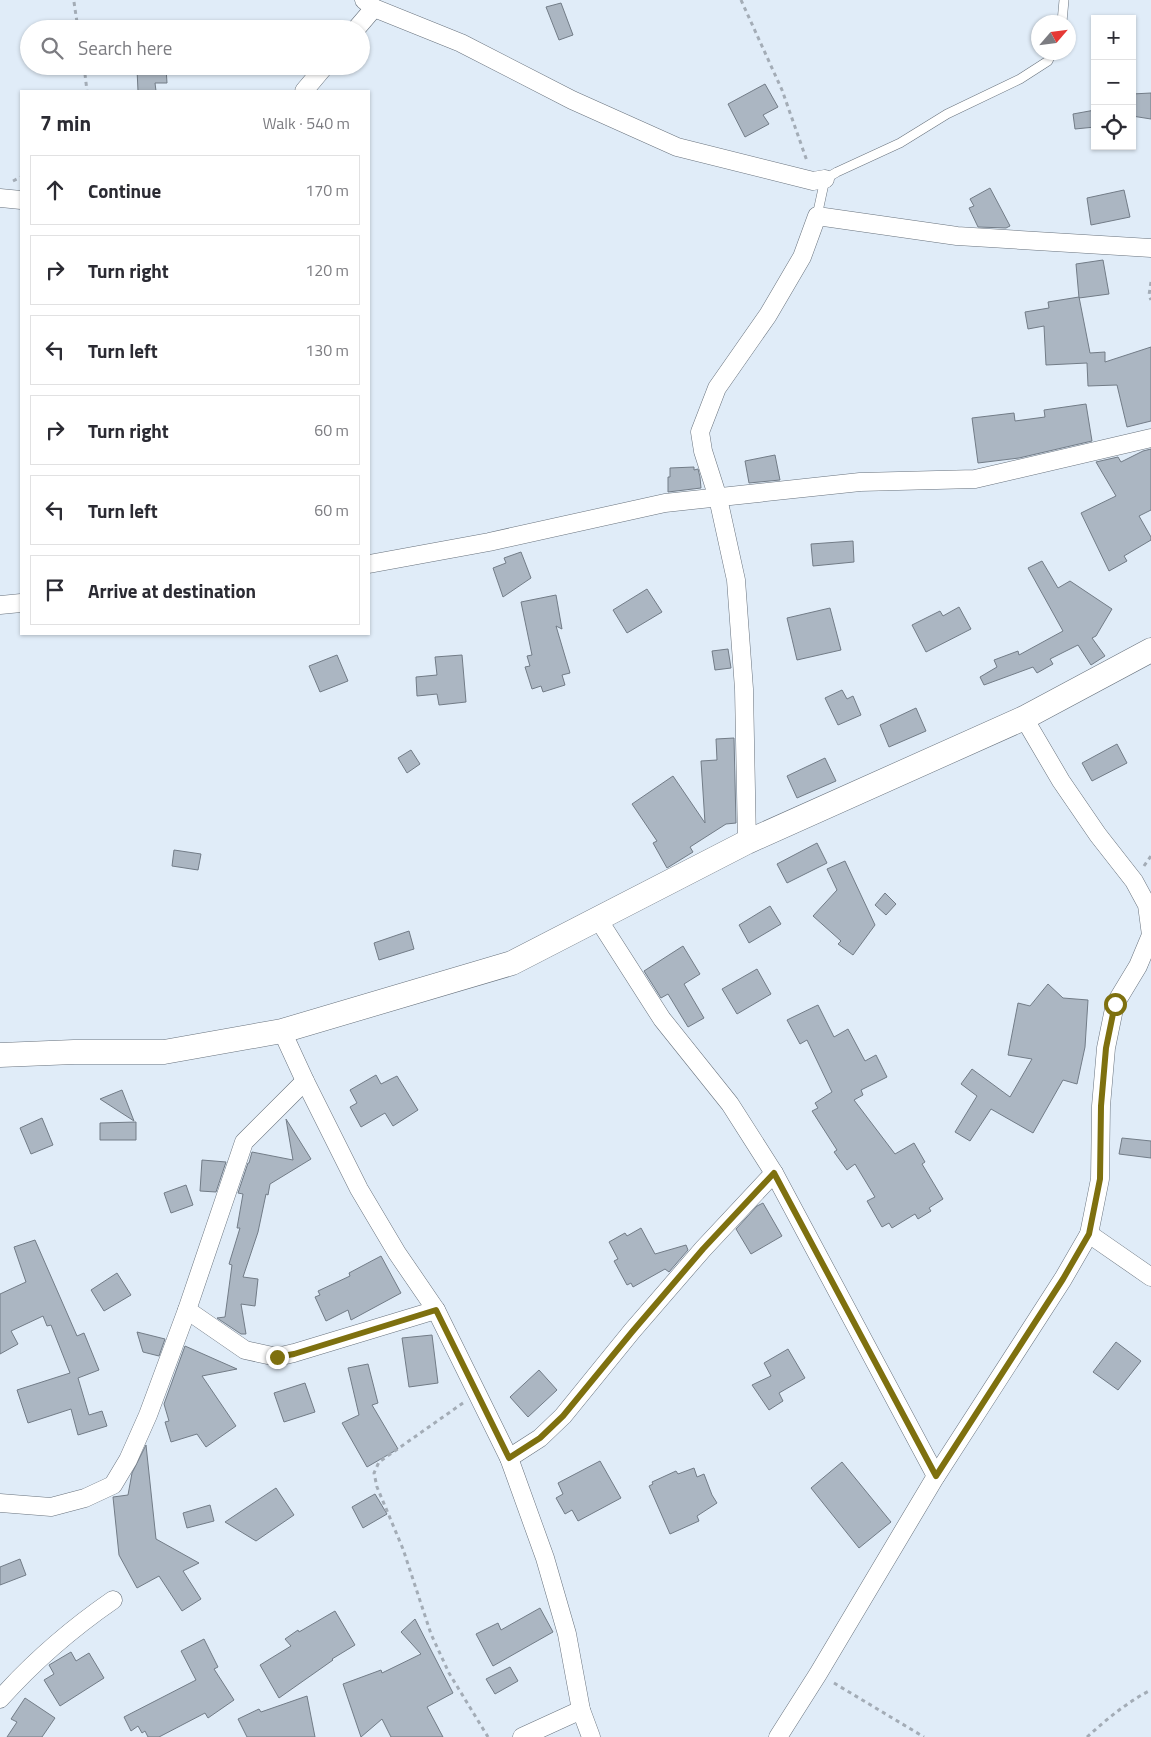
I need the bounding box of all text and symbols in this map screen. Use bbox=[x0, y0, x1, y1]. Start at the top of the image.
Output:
north arrow bbox=[1031, 15, 1076, 60]
map controls bbox=[1091, 15, 1136, 150]
button: + bbox=[1091, 15, 1136, 60]
search box bbox=[20, 20, 370, 75]
text: Search here bbox=[78, 33, 172, 62]
icon: search bbox=[38, 34, 66, 62]
button: − bbox=[1091, 60, 1136, 105]
button: locate bbox=[1091, 105, 1136, 150]
text: 7 min bbox=[40, 107, 91, 139]
text: Walk · 540 m bbox=[262, 111, 350, 135]
icon: ahead bbox=[41, 176, 69, 204]
text: Continue bbox=[88, 176, 161, 205]
text: 170 m bbox=[305, 178, 349, 202]
icon: right bbox=[41, 256, 69, 284]
text: Turn right bbox=[88, 256, 169, 285]
text: 120 m bbox=[305, 258, 349, 282]
icon: left bbox=[41, 336, 69, 364]
text: Turn left bbox=[88, 336, 158, 365]
text: 130 m bbox=[305, 338, 349, 362]
icon: right bbox=[41, 416, 69, 444]
text: Turn right bbox=[88, 416, 169, 445]
text: 60 m bbox=[314, 418, 349, 442]
icon: left bbox=[41, 496, 69, 524]
text: Turn left bbox=[88, 496, 158, 525]
text: 60 m bbox=[314, 498, 349, 522]
icon: arrive bbox=[41, 576, 69, 604]
text: Arrive at destination bbox=[88, 576, 256, 605]
route start bbox=[1104, 993, 1127, 1016]
route end bbox=[266, 1346, 289, 1369]

